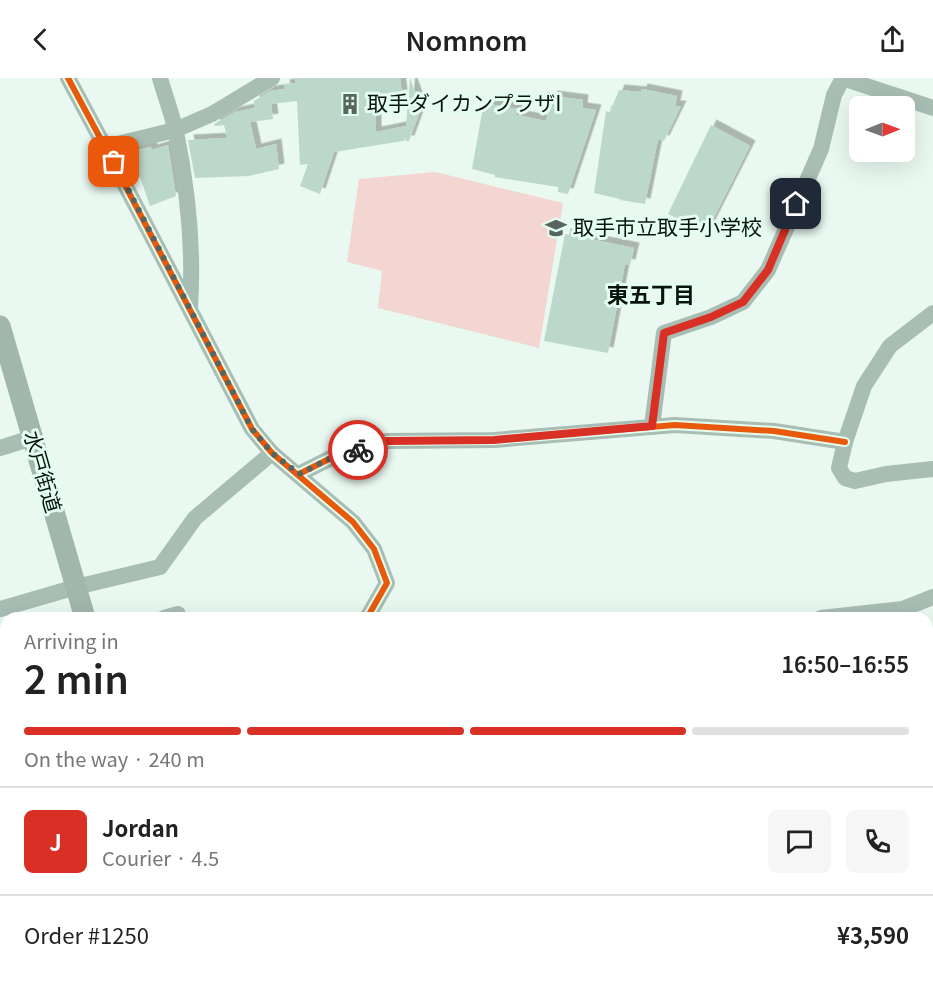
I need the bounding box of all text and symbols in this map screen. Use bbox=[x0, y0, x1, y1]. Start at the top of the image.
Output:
text: Nomnom bbox=[405, 20, 528, 59]
icon: back bbox=[24, 23, 57, 56]
icon: share bbox=[876, 23, 909, 56]
place label: 取手ダイカンプラザI bbox=[367, 87, 562, 117]
building icon: 取手ダイカンプラザI bbox=[338, 92, 362, 116]
north arrow bbox=[849, 96, 915, 162]
map controls bbox=[849, 96, 915, 162]
pin bbox=[88, 136, 139, 187]
icon: bag bbox=[97, 145, 130, 178]
pin bbox=[770, 178, 821, 229]
icon: home bbox=[779, 187, 812, 220]
place label: 取手市立取手小学校 bbox=[573, 211, 762, 241]
school or university icon: 取手市立取手小学校 bbox=[544, 216, 568, 240]
district label: 東五丁目 bbox=[607, 277, 695, 309]
courier bbox=[328, 420, 388, 480]
street label: 水戸街道 bbox=[18, 427, 70, 516]
icon: bike bbox=[342, 434, 375, 467]
text: Arriving in bbox=[24, 626, 119, 655]
text: 16:50–16:55 bbox=[781, 647, 909, 679]
text: 2 min bbox=[24, 649, 129, 705]
text: On the way · 240 m bbox=[24, 744, 205, 773]
button: chat bbox=[768, 810, 831, 873]
button: phone bbox=[846, 810, 909, 873]
text: Jordan bbox=[102, 811, 179, 843]
text: J bbox=[49, 825, 62, 857]
text: Courier · 4.5 bbox=[102, 843, 219, 872]
text: Order #1250 bbox=[24, 918, 149, 950]
text: ¥3,590 bbox=[837, 918, 909, 950]

